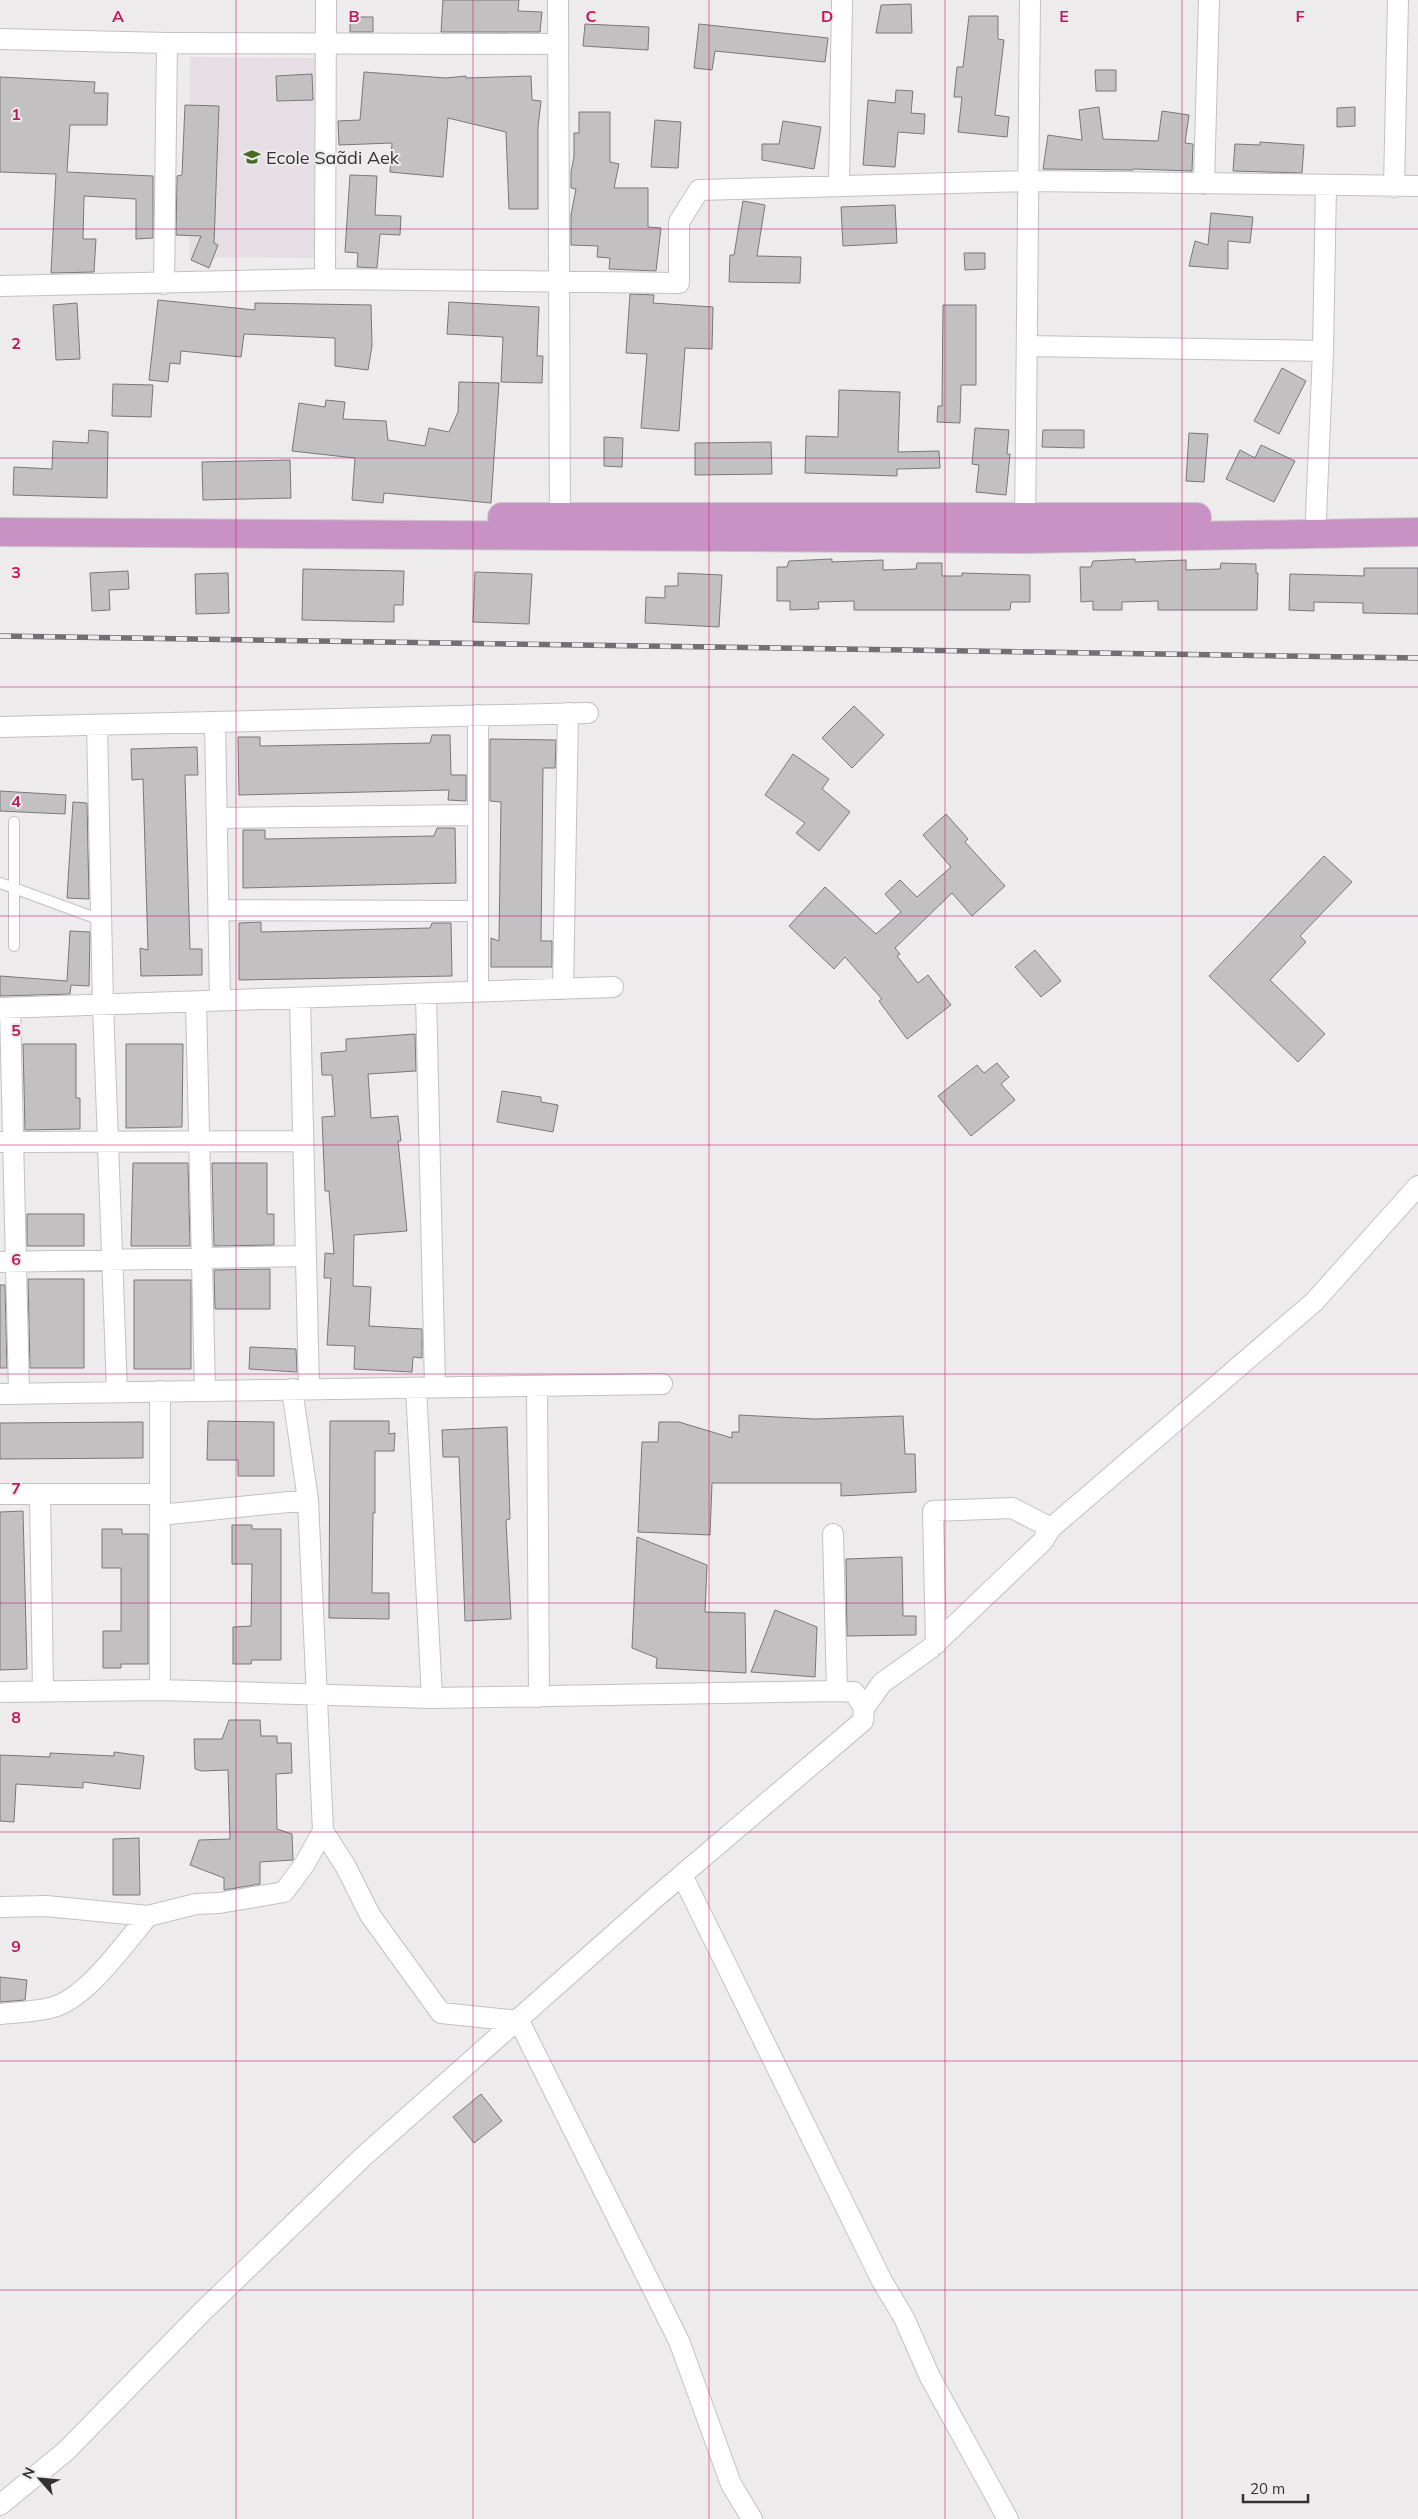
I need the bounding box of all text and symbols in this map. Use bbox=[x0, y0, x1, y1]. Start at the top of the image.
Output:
text: A bbox=[112, 6, 124, 26]
text: B bbox=[348, 6, 360, 26]
text: C bbox=[586, 6, 597, 26]
text: D bbox=[821, 6, 833, 26]
text: E bbox=[1059, 6, 1069, 26]
text: F bbox=[1295, 6, 1305, 26]
text: 1 bbox=[11, 104, 21, 124]
place label: Ecole Saãdi Aek bbox=[266, 146, 400, 169]
school or university icon: Ecole Saãdi Aek bbox=[242, 147, 262, 167]
text: 2 bbox=[11, 333, 21, 353]
text: 3 bbox=[11, 562, 21, 582]
text: 4 bbox=[11, 791, 21, 811]
text: 5 bbox=[11, 1020, 21, 1040]
text: 6 bbox=[11, 1249, 21, 1269]
text: 7 bbox=[11, 1478, 21, 1498]
text: 8 bbox=[11, 1707, 21, 1727]
text: 9 bbox=[11, 1936, 21, 1956]
north arrow bbox=[15, 2454, 65, 2504]
text: N bbox=[18, 2464, 39, 2482]
scale bar bbox=[1243, 2472, 1308, 2504]
text: 20 m bbox=[1250, 2479, 1285, 2498]

